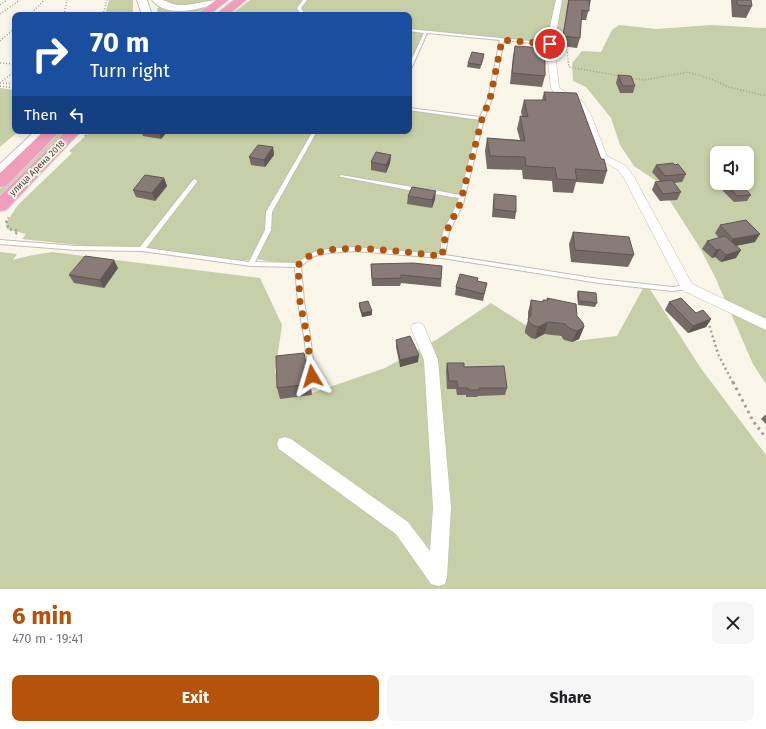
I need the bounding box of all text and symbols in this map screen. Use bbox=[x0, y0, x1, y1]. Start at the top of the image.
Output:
text: 70 m bbox=[90, 26, 149, 59]
pin bbox=[533, 27, 567, 61]
icon: right bbox=[24, 28, 76, 80]
icon: arrive bbox=[539, 33, 561, 55]
text: Turn right bbox=[90, 60, 170, 82]
icon: left bbox=[66, 104, 88, 126]
text: Then bbox=[24, 106, 58, 124]
street label: улица Арена 2018 bbox=[7, 138, 67, 198]
map controls bbox=[710, 146, 754, 190]
button: sound bbox=[710, 146, 754, 190]
position arrow bbox=[291, 355, 333, 397]
text: 6 min bbox=[12, 602, 72, 630]
button: close bbox=[712, 602, 754, 644]
text: 470 m · 19:41 bbox=[12, 631, 83, 646]
button: Exit bbox=[12, 675, 379, 721]
button: Share bbox=[387, 675, 754, 721]

